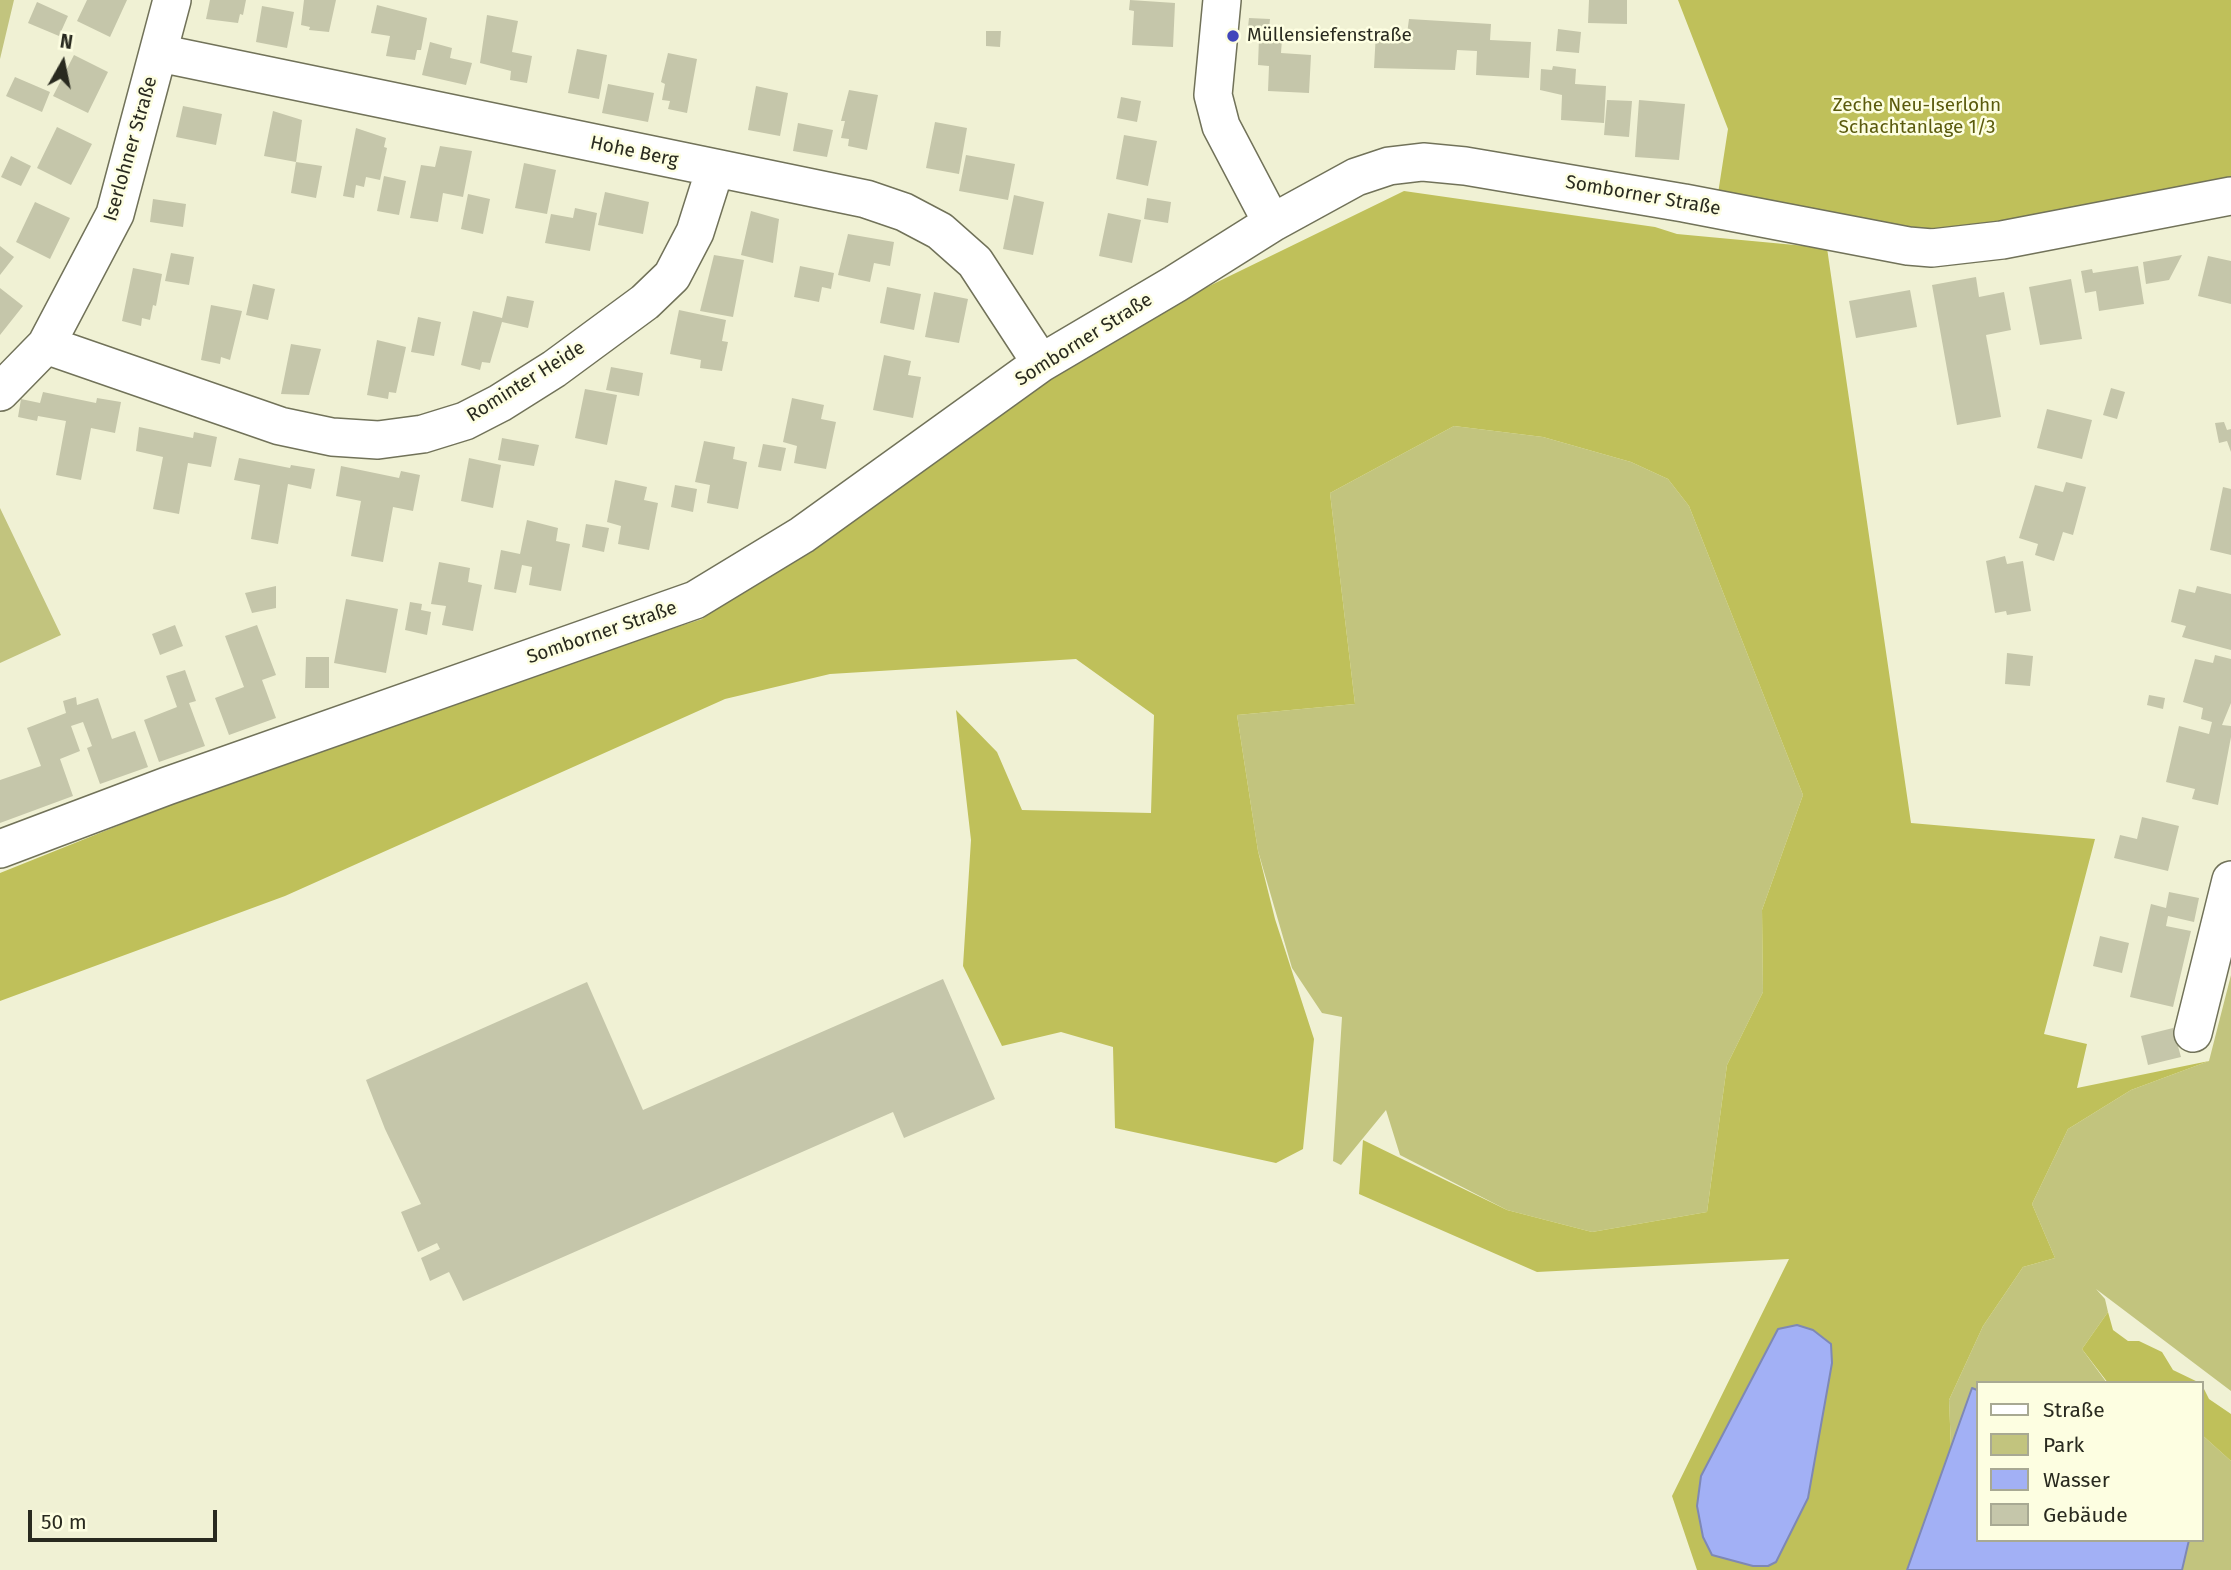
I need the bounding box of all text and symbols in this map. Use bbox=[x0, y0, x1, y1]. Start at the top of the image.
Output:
place label: Müllensiefenstraße bbox=[1247, 25, 1412, 47]
north arrow bbox=[28, 28, 98, 98]
marker: Müllensiefenstraße bbox=[1225, 28, 1241, 44]
text: N bbox=[58, 29, 74, 54]
street label: Iserlohner Straße bbox=[99, 74, 163, 224]
park label: Zeche Neu-Iserlohn Schachtanlage 1/3 bbox=[1833, 95, 2001, 139]
street label: Hohe Berg bbox=[588, 132, 680, 172]
street label: Somborner Straße bbox=[1564, 171, 1722, 221]
street label: Somborner Straße bbox=[1011, 289, 1157, 391]
street label: Rominter Heide bbox=[463, 337, 589, 427]
street label: Somborner Straße bbox=[524, 597, 680, 669]
legend bbox=[1976, 1381, 2203, 1542]
text: Straße bbox=[2043, 1397, 2105, 1423]
text: Park bbox=[2043, 1432, 2084, 1458]
text: Wasser bbox=[2043, 1467, 2110, 1493]
scale bar bbox=[32, 1496, 220, 1540]
text: Gebäude bbox=[2043, 1502, 2128, 1528]
text: 50 m bbox=[41, 1509, 87, 1535]

